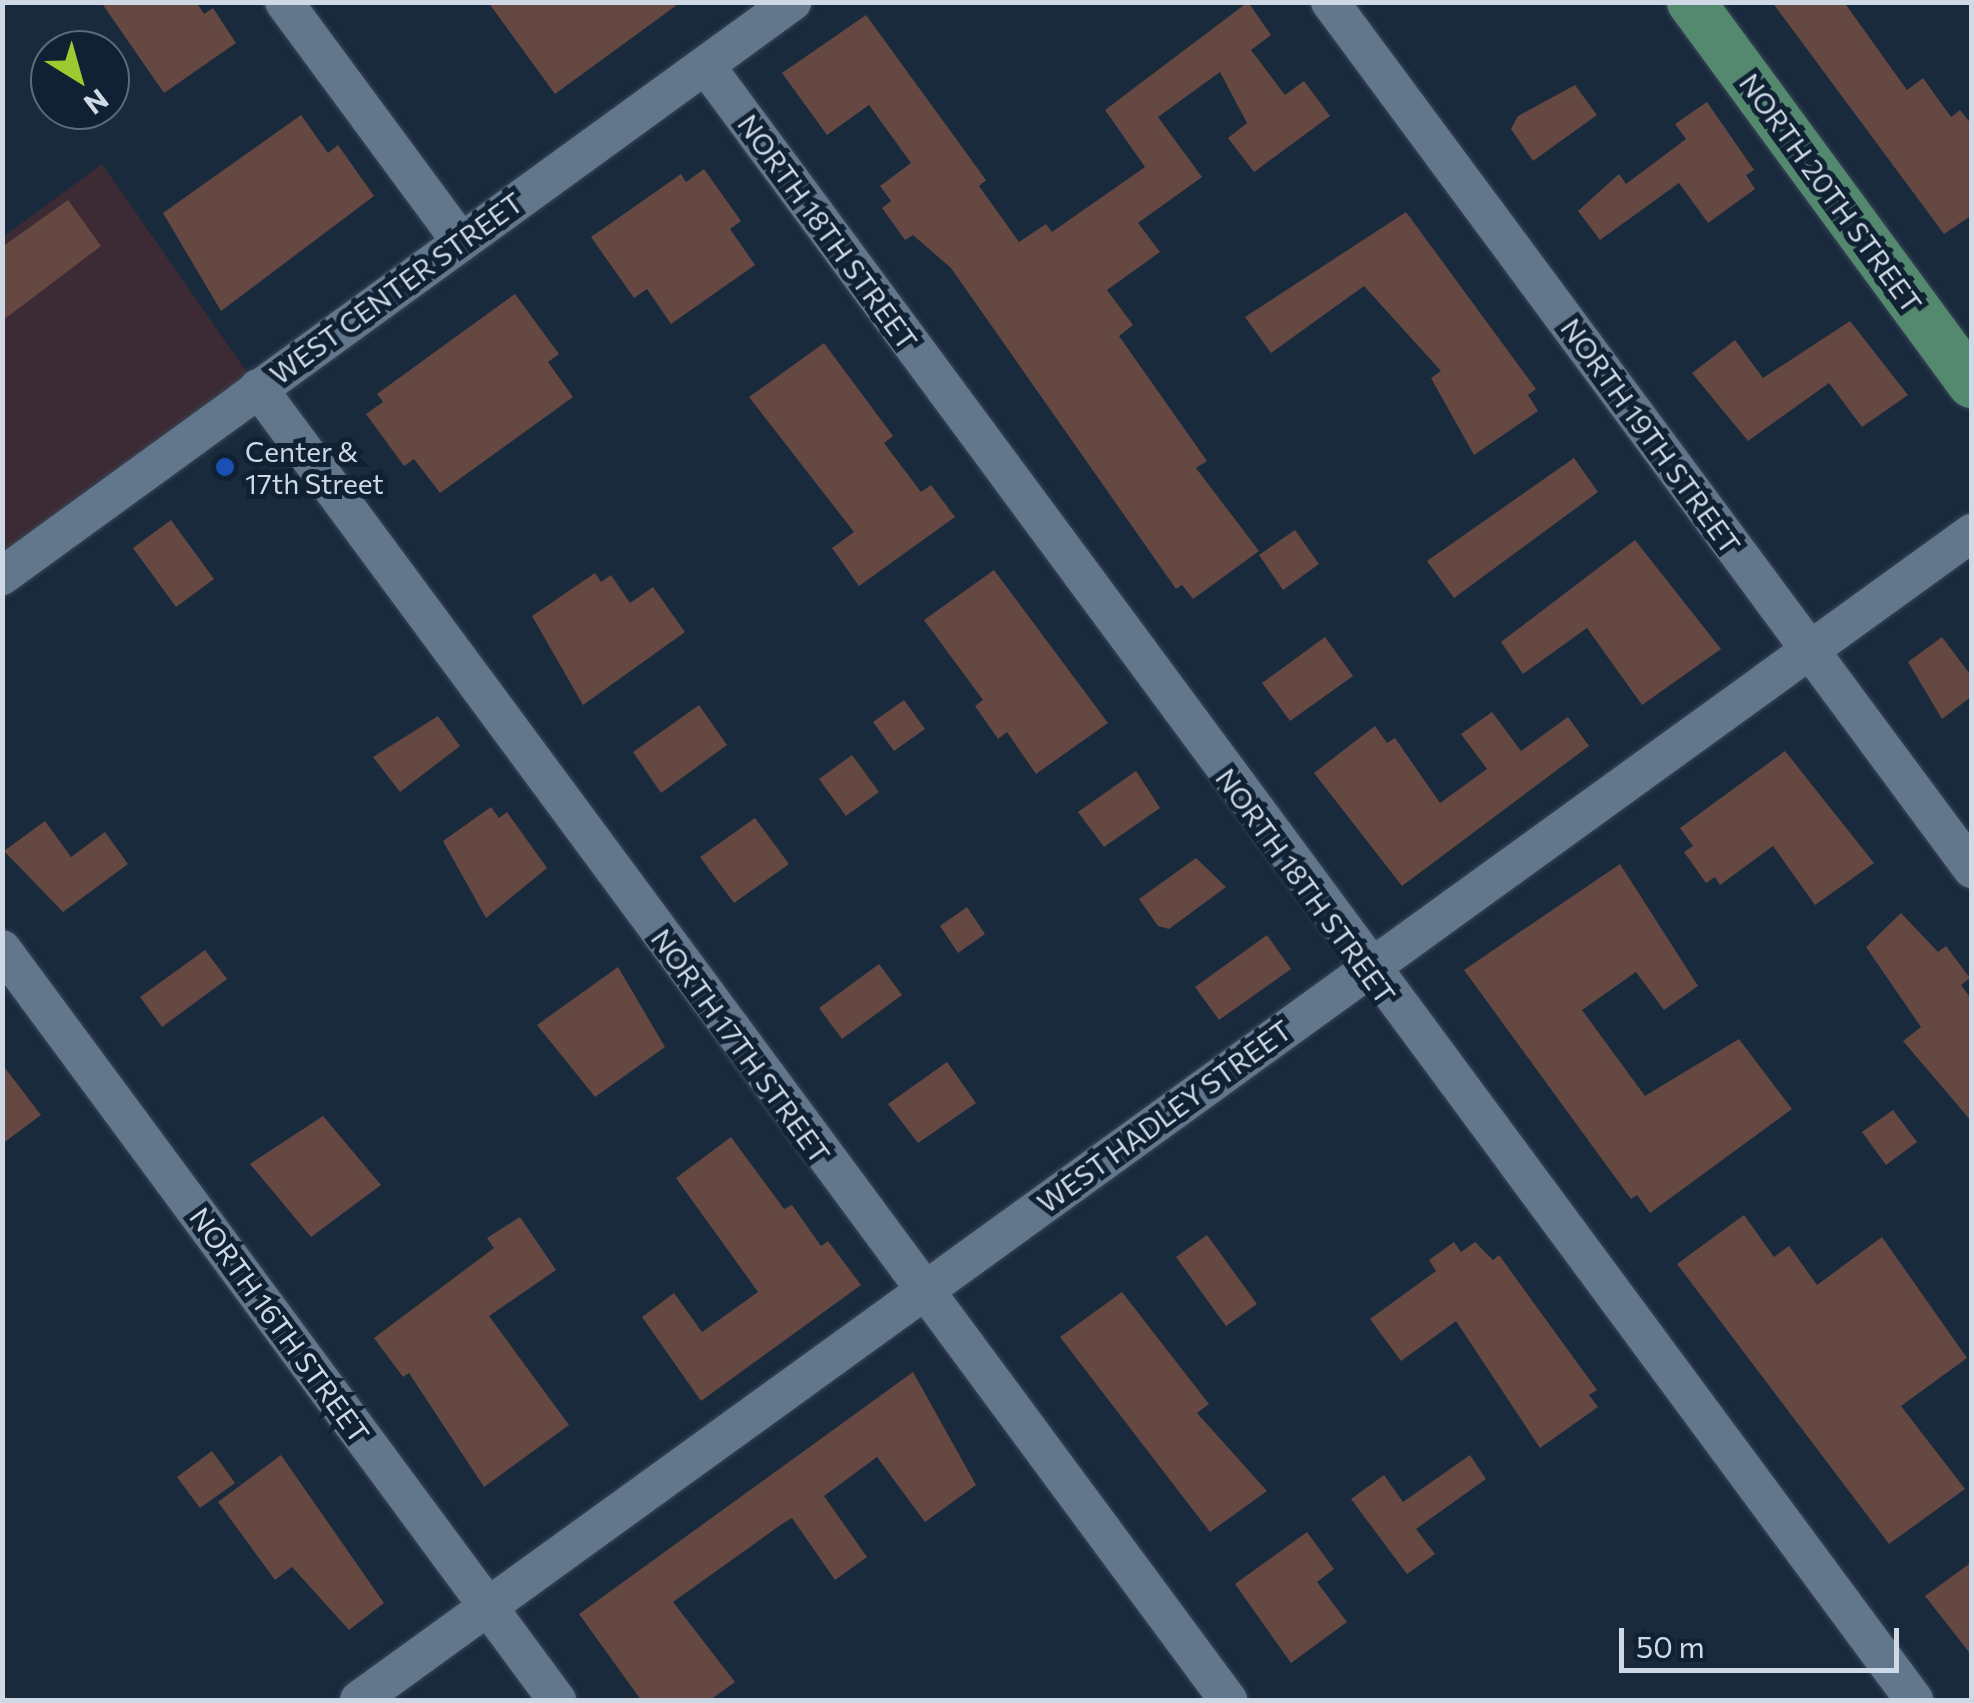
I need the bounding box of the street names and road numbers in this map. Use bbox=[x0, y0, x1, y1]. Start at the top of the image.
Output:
street label: NORTH 20TH STREET bbox=[1733, 67, 1929, 319]
street label: NORTH 18TH STREET bbox=[731, 108, 925, 356]
street label: WEST CENTER STREET bbox=[263, 185, 529, 391]
street label: NORTH 19TH STREET bbox=[1554, 312, 1748, 560]
street label: NORTH 18TH STREET bbox=[1209, 762, 1403, 1010]
street label: NORTH 17TH STREET bbox=[645, 922, 837, 1170]
street label: WEST HADLEY STREET bbox=[1030, 1013, 1298, 1219]
street label: NORTH 16TH STREET bbox=[183, 1201, 377, 1449]

